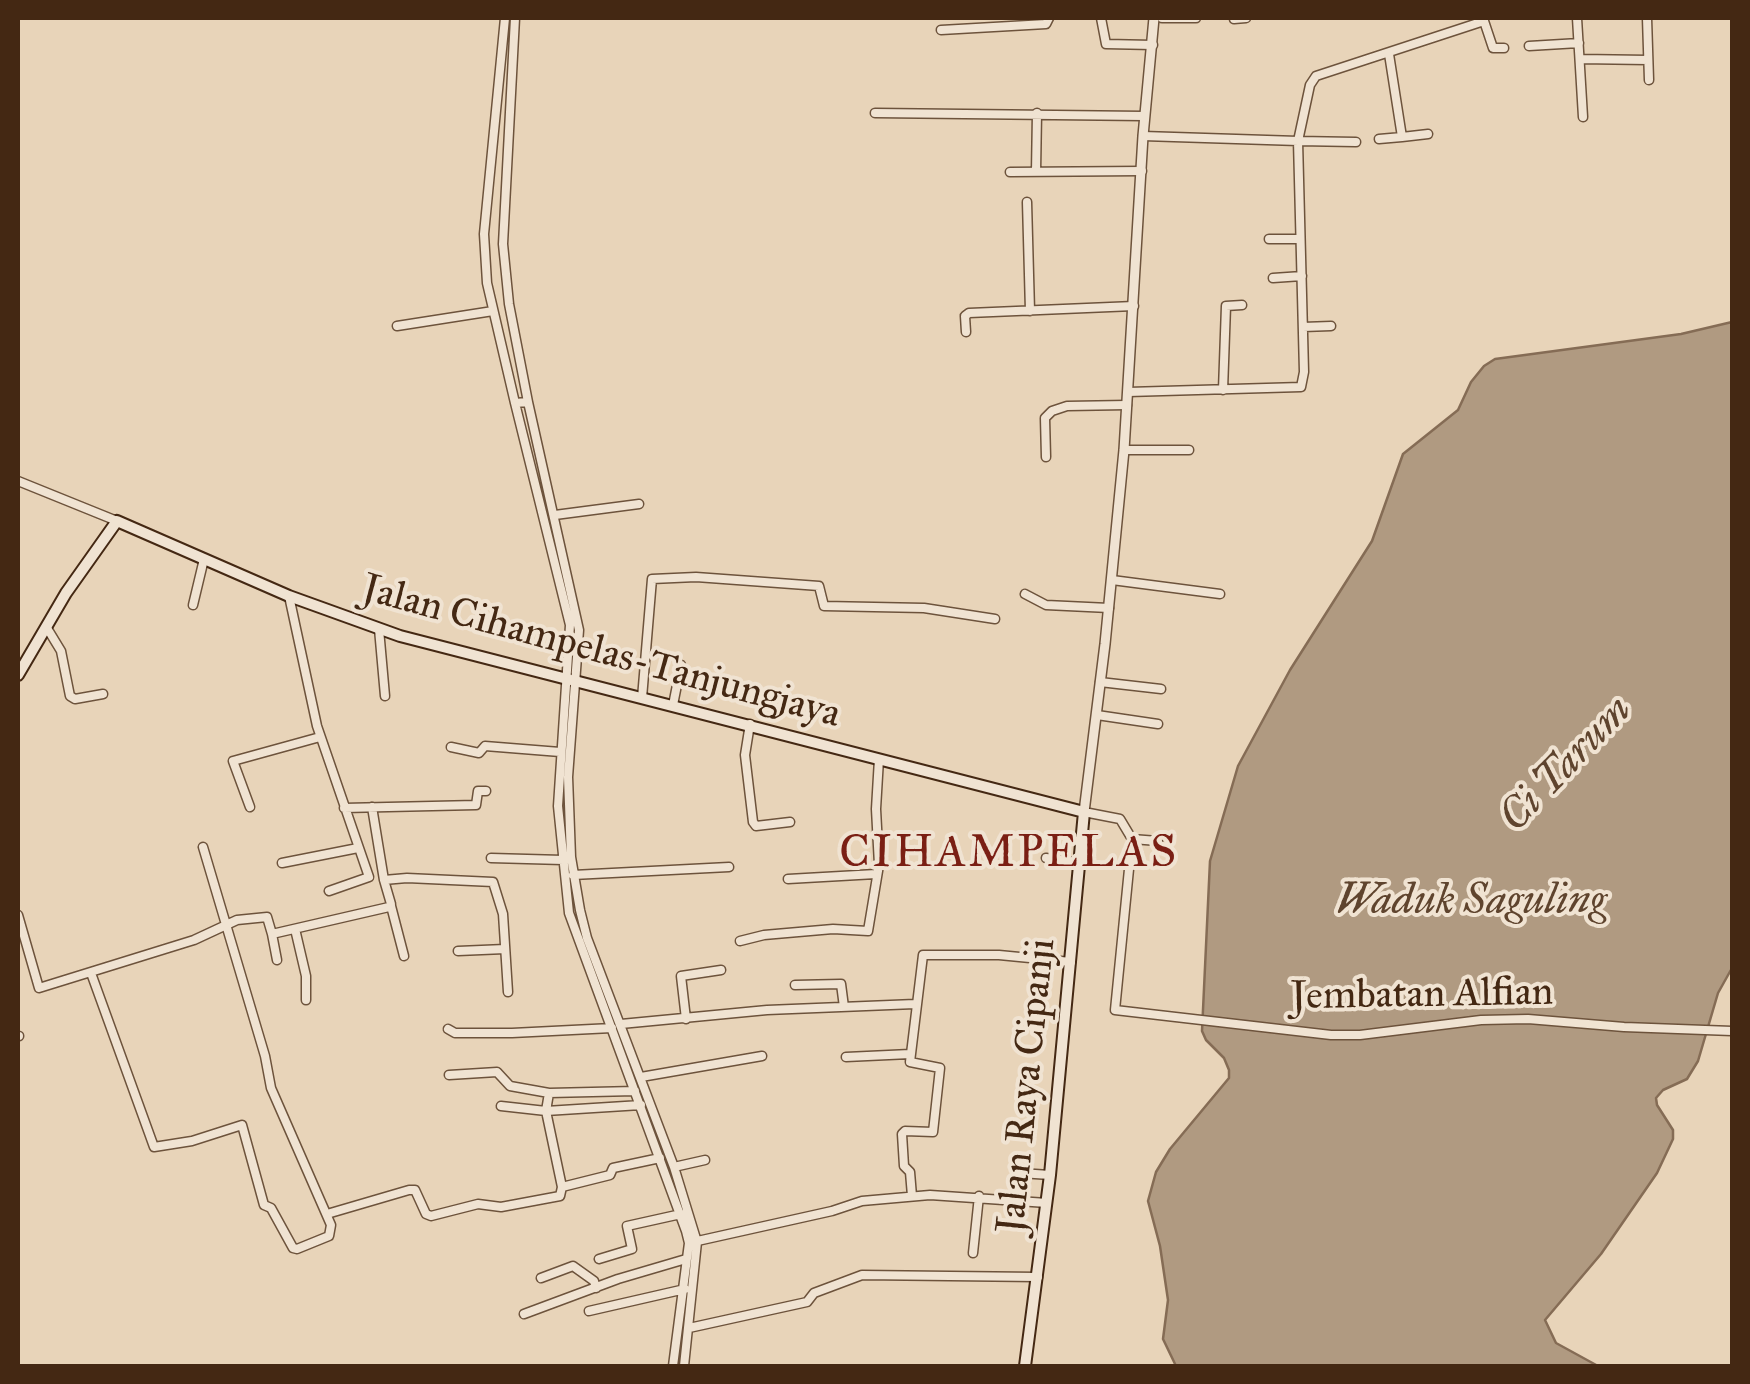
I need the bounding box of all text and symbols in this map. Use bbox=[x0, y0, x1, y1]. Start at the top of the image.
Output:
street label: Jalan Cihampelas-Tanjungjaya bbox=[357, 566, 845, 740]
water label: Ci Tarum bbox=[1490, 687, 1644, 843]
district label: CIHAMPELAS bbox=[839, 828, 1179, 882]
water label: Waduk Saguling bbox=[1336, 878, 1606, 928]
street label: Jalan Raya Cipanji bbox=[989, 936, 1067, 1236]
street label: Jembatan Alfian bbox=[1290, 970, 1554, 1022]

